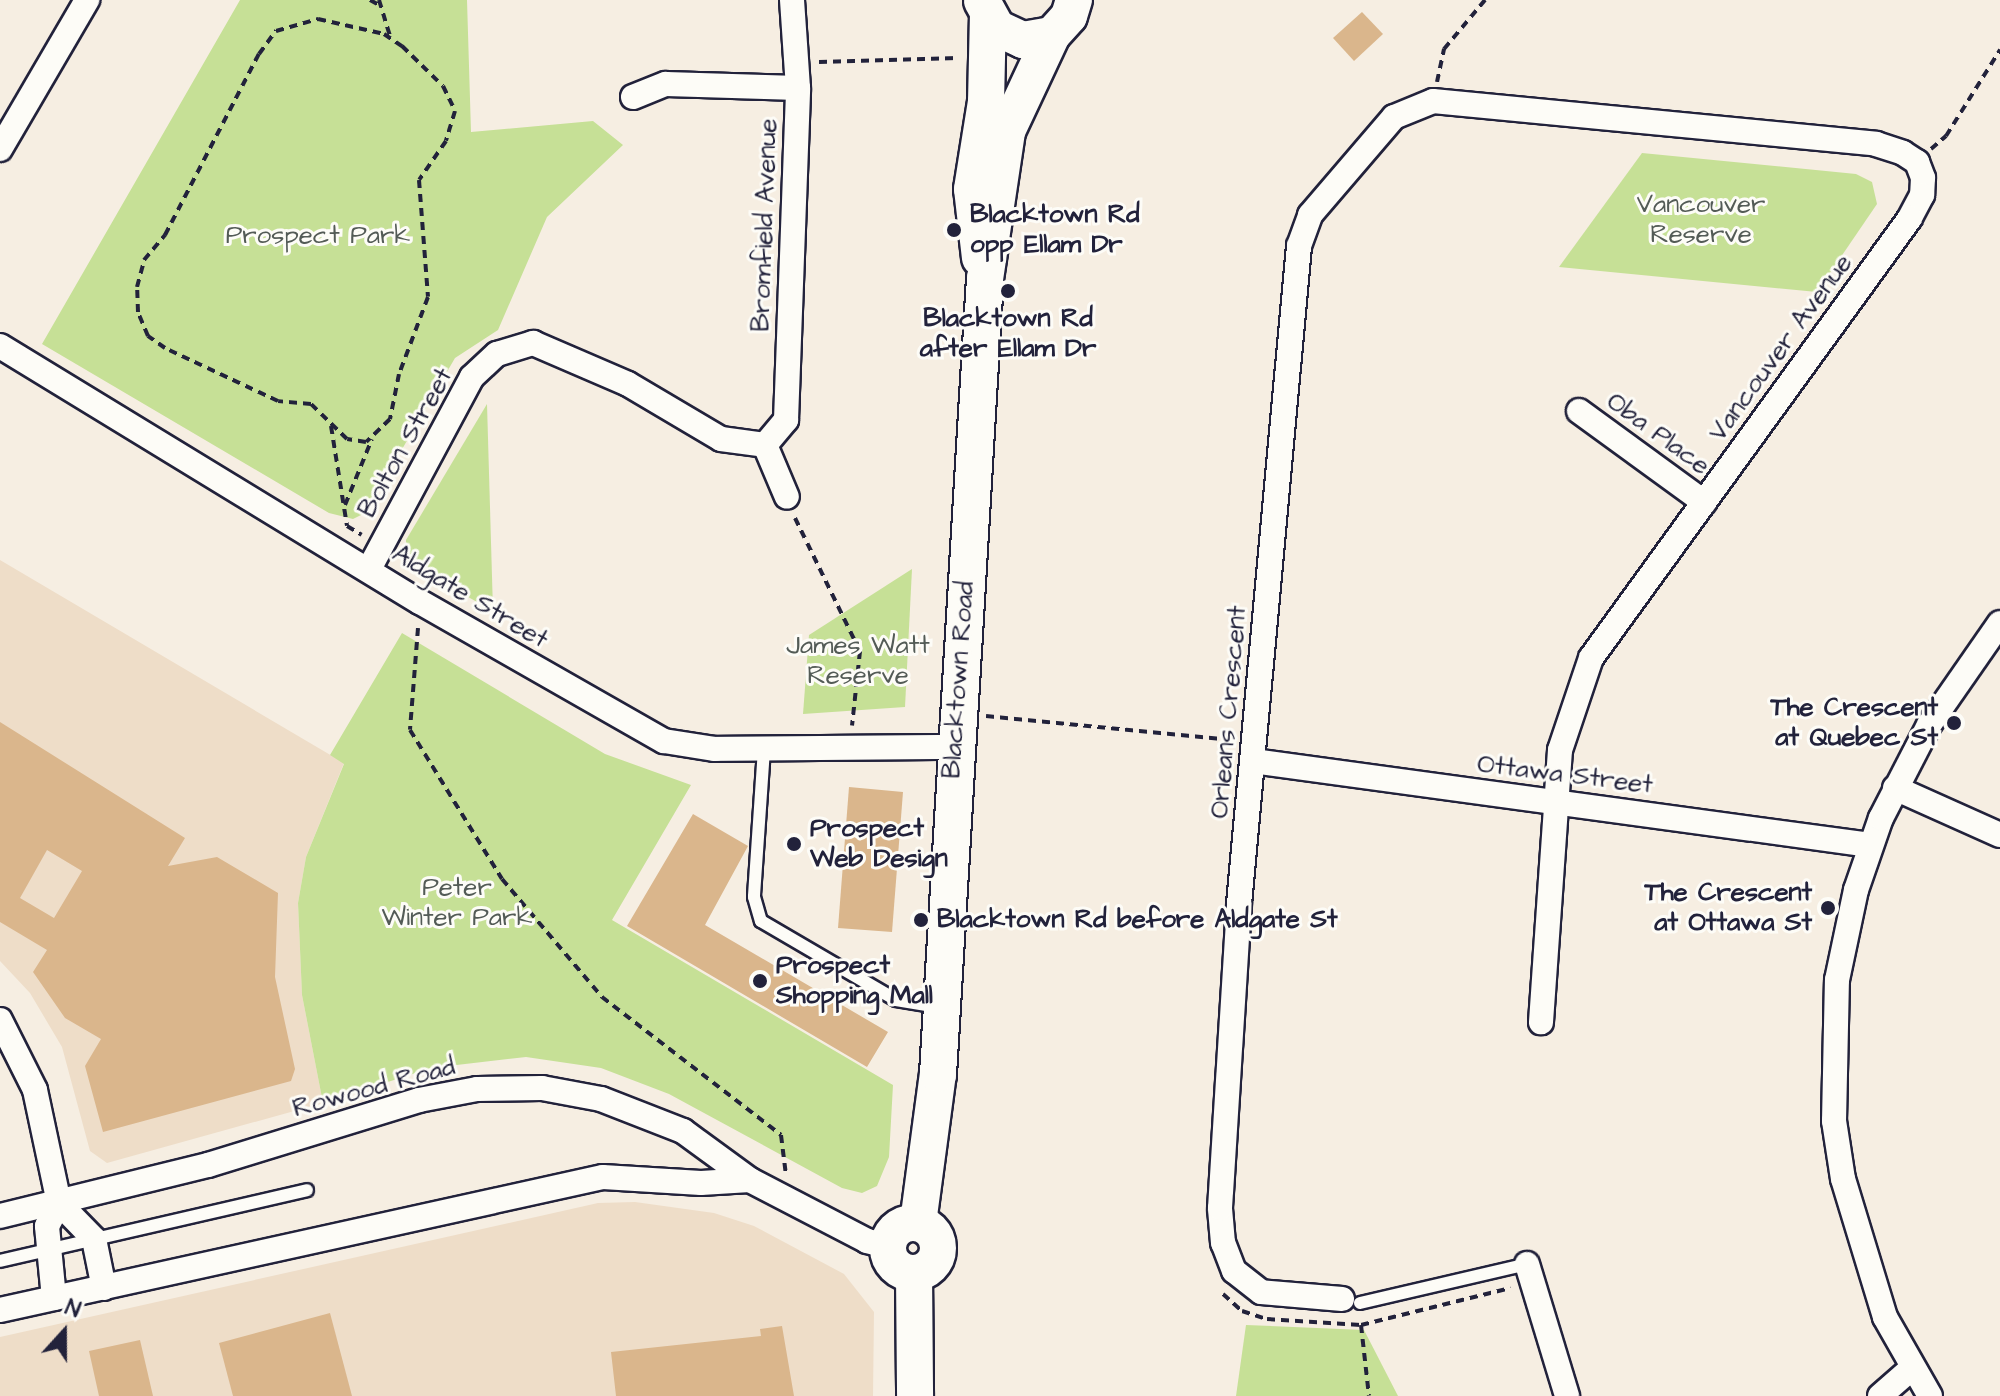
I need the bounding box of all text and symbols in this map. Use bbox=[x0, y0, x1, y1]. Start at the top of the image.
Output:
street label: Bromfield Avenue bbox=[746, 118, 784, 332]
park label: Vancouver Reserve bbox=[1637, 189, 1765, 250]
place label: Blacktown Rd opp Ellam Dr bbox=[970, 199, 1140, 260]
park label: Prospect Park bbox=[226, 220, 410, 252]
marker: Blacktown Rd opp Ellam Dr bbox=[945, 221, 963, 239]
street label: Vancouver Avenue bbox=[1703, 248, 1859, 448]
marker: Blacktown Rd after Ellam Dr bbox=[999, 282, 1017, 300]
place label: Blacktown Rd after Ellam Dr bbox=[920, 303, 1096, 364]
street label: Bolton Street bbox=[352, 363, 460, 523]
street label: Oba Place bbox=[1600, 386, 1716, 482]
street label: Aldgate Street bbox=[387, 538, 553, 656]
street label: Blacktown Road bbox=[937, 580, 981, 780]
street label: Orleans Crescent bbox=[1204, 604, 1254, 820]
park label: James Watt Reserve bbox=[786, 630, 930, 692]
place label: The Crescent at Quebec St bbox=[1771, 692, 1938, 754]
marker: The Crescent at Quebec St bbox=[1945, 714, 1963, 732]
street label: Ottawa Street bbox=[1475, 749, 1655, 801]
place label: Prospect Web Design bbox=[810, 813, 948, 874]
marker: Prospect Web Design bbox=[785, 835, 803, 853]
park label: Peter Winter Park bbox=[382, 872, 532, 934]
place label: The Crescent at Ottawa St bbox=[1645, 877, 1812, 938]
marker: The Crescent at Ottawa St bbox=[1819, 899, 1837, 917]
place label: Blacktown Rd before Aldgate St bbox=[937, 904, 1338, 936]
marker: Blacktown Rd before Aldgate St bbox=[912, 911, 930, 929]
place label: Prospect Shopping Mall bbox=[776, 950, 933, 1012]
marker: Prospect Shopping Mall bbox=[751, 972, 769, 990]
street label: Rowood Road bbox=[289, 1051, 459, 1125]
north arrow bbox=[24, 1292, 104, 1372]
text: N bbox=[61, 1292, 85, 1326]

